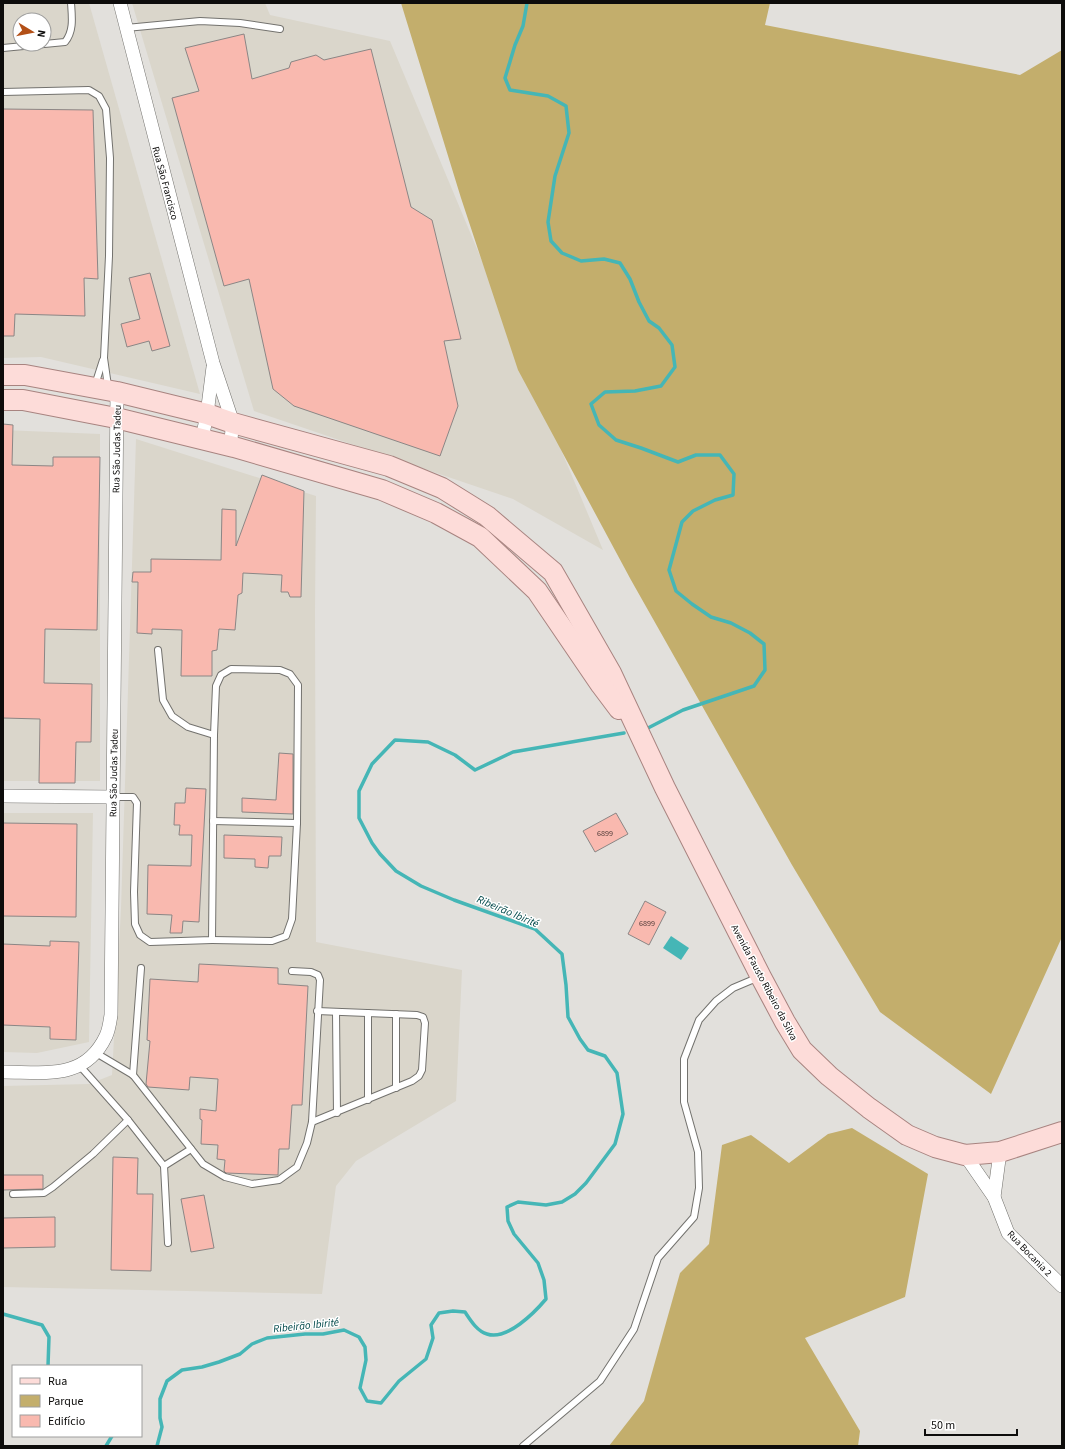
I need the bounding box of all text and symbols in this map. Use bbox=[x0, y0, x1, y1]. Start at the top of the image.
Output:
north arrow bbox=[12, 12, 52, 52]
text: N bbox=[33, 29, 49, 39]
street label: Rua São Francisco bbox=[149, 145, 182, 222]
street label: Rua São Judas Tadeu bbox=[109, 405, 125, 493]
street label: Rua São Judas Tadeu bbox=[106, 729, 122, 817]
house number: 6899 bbox=[597, 828, 613, 839]
water label: Ribeirão Ibirité bbox=[474, 892, 542, 932]
house number: 6899 bbox=[639, 918, 655, 929]
street label: Avenida Fausto Ribeiro da Silva bbox=[728, 922, 801, 1043]
street label: Rua Bocania 2 bbox=[1004, 1228, 1055, 1280]
water label: Ribeirão Ibirité bbox=[272, 1315, 340, 1336]
legend bbox=[12, 1365, 142, 1437]
text: Rua bbox=[48, 1373, 67, 1390]
text: Parque bbox=[48, 1393, 84, 1410]
scale bar bbox=[925, 1411, 1017, 1437]
text: Edifício bbox=[48, 1413, 85, 1430]
text: 50 m bbox=[931, 1417, 955, 1434]

